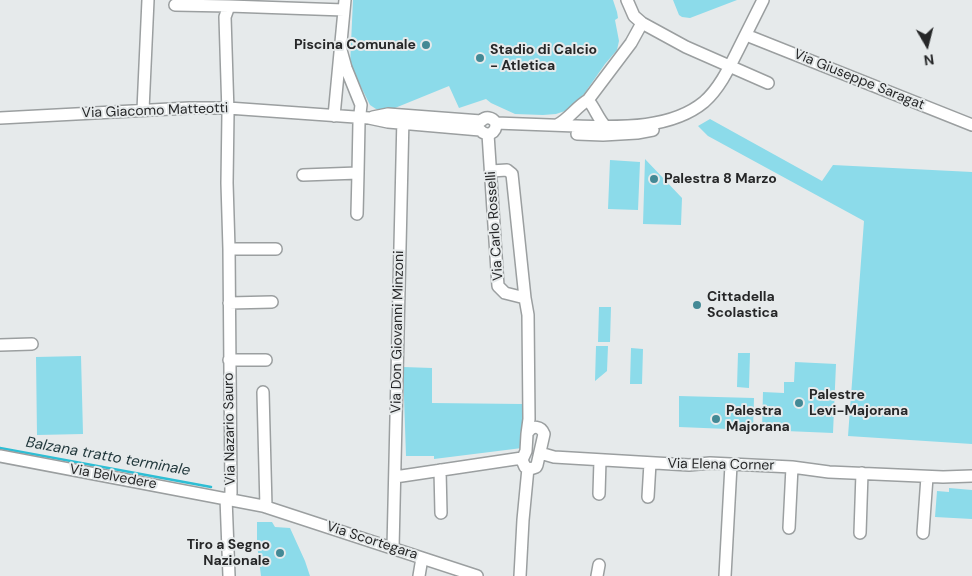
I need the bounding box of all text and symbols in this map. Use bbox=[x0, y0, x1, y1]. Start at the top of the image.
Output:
north arrow bbox=[902, 20, 952, 70]
place label: Piscina Comunale bbox=[294, 37, 416, 53]
marker: Piscina Comunale bbox=[420, 39, 432, 51]
place label: Stadio di Calcio - Atletica bbox=[490, 42, 597, 74]
street label: Via Giuseppe Saragat bbox=[791, 46, 927, 114]
text: N bbox=[923, 50, 935, 69]
marker: Stadio di Calcio - Atletica bbox=[474, 52, 486, 64]
street label: Via Giacomo Matteotti bbox=[81, 100, 229, 122]
street label: Via Carlo Rosselli bbox=[483, 171, 507, 281]
place label: Palestra 8 Marzo bbox=[664, 171, 777, 187]
marker: Palestra 8 Marzo bbox=[648, 173, 660, 185]
street label: Via Don Giovanni Minzoni bbox=[388, 250, 408, 414]
place label: Cittadella Scolastica bbox=[707, 289, 778, 322]
marker: Cittadella Scolastica bbox=[691, 299, 703, 311]
street label: Via Nazario Sauro bbox=[221, 372, 239, 486]
place label: Palestre Levi-Majorana bbox=[809, 387, 908, 420]
marker: Palestre Levi-Majorana bbox=[793, 397, 805, 409]
place label: Palestra Majorana bbox=[726, 403, 790, 436]
marker: Palestra Majorana bbox=[710, 413, 722, 425]
water label: Balzana tratto terminale bbox=[24, 434, 192, 480]
street label: Via Elena Corner bbox=[667, 456, 775, 474]
street label: Via Belvedere bbox=[68, 461, 158, 493]
street label: Via Scortegara bbox=[324, 518, 420, 564]
place label: Tiro a Segno Nazionale bbox=[187, 537, 270, 570]
marker: Tiro a Segno Nazionale bbox=[274, 547, 286, 559]

